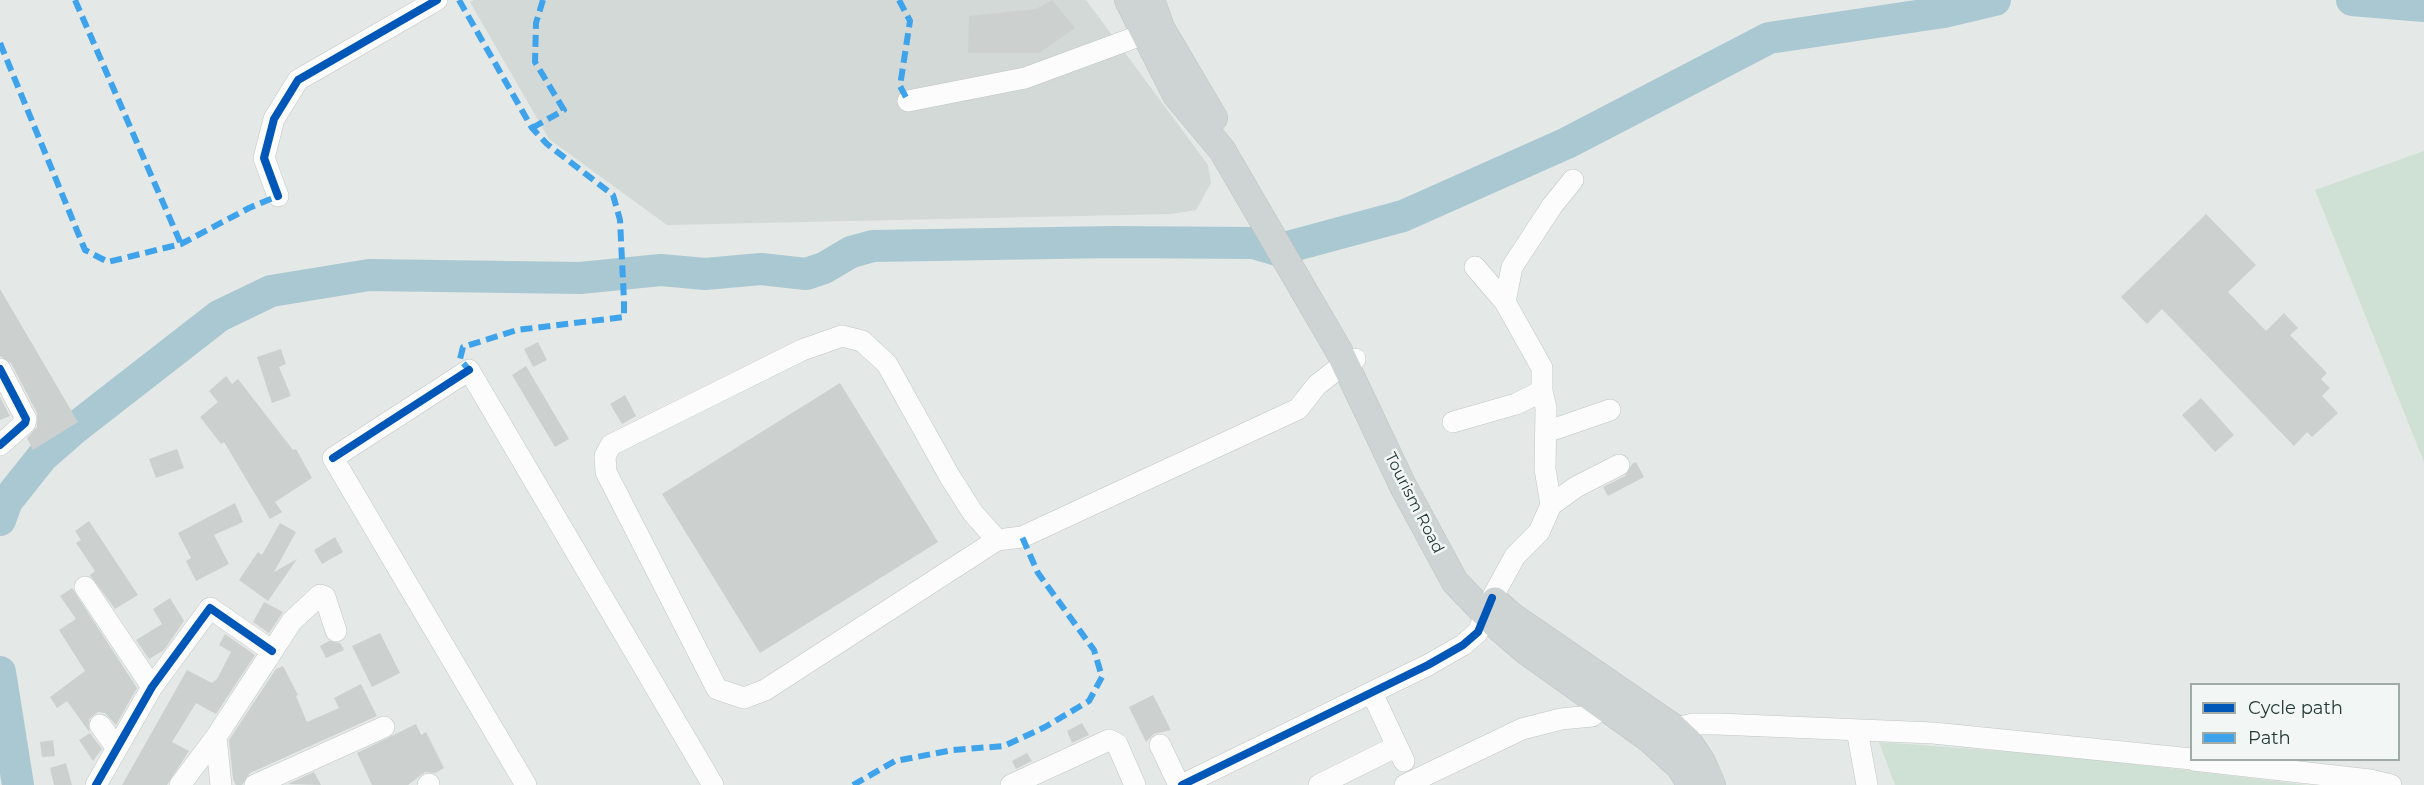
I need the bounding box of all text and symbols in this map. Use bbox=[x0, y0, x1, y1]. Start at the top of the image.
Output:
street label: Tourism Road bbox=[1380, 449, 1448, 557]
legend bbox=[2190, 683, 2400, 761]
text: Cycle path bbox=[2248, 697, 2343, 719]
text: Path bbox=[2248, 727, 2291, 749]

